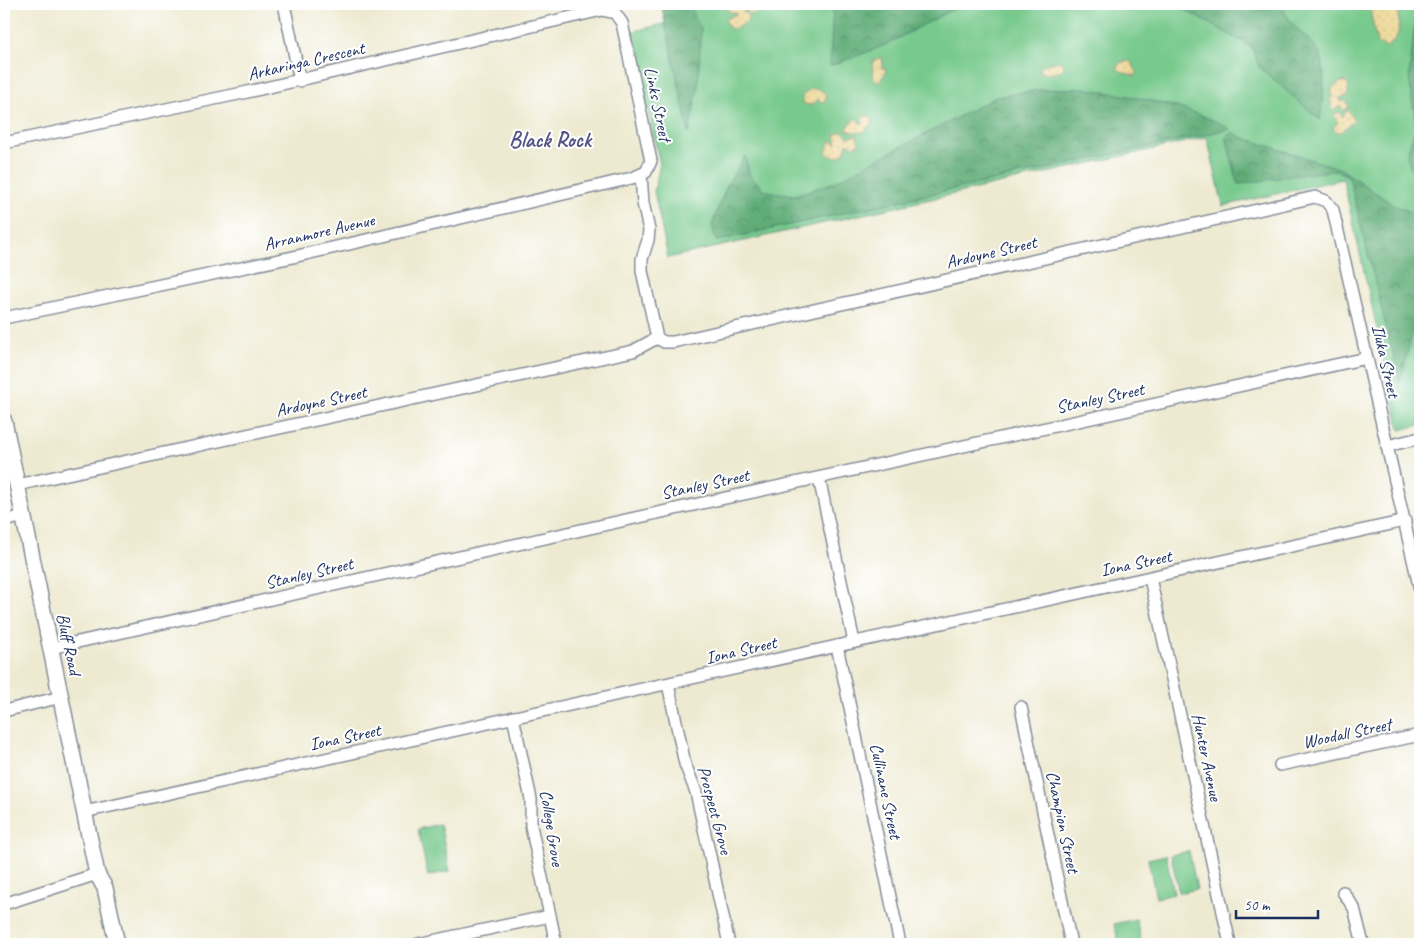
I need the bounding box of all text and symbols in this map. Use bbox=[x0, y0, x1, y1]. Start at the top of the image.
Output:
street label: Arkaringa Crescent bbox=[246, 36, 368, 85]
street label: Links Street bbox=[639, 65, 677, 146]
district label: Black Rock bbox=[509, 126, 593, 154]
street label: Arranmore Avenue bbox=[262, 208, 377, 255]
street label: Ardoyne Street bbox=[944, 230, 1040, 273]
street label: Iluka Street bbox=[1367, 322, 1406, 402]
street label: Stanley Street bbox=[1054, 378, 1148, 418]
street label: Ardoyne Street bbox=[274, 380, 370, 421]
street label: Stanley Street bbox=[659, 464, 753, 504]
street label: Iona Street bbox=[1099, 544, 1175, 581]
street label: Stanley Street bbox=[263, 552, 357, 594]
street label: Bluff Road bbox=[52, 611, 87, 680]
street label: Iona Street bbox=[703, 631, 780, 669]
street label: Hunter Avenue bbox=[1187, 711, 1227, 804]
street label: Woodall Street bbox=[1301, 712, 1396, 753]
street label: Iona Street bbox=[308, 718, 384, 755]
street label: Cullinane Street bbox=[865, 741, 907, 843]
street label: Prospect Grove bbox=[693, 764, 738, 857]
street label: Champion Street bbox=[1041, 769, 1085, 877]
street label: College Grove bbox=[535, 788, 569, 869]
scale bar bbox=[1236, 888, 1319, 920]
text: 50 m bbox=[1244, 896, 1271, 915]

